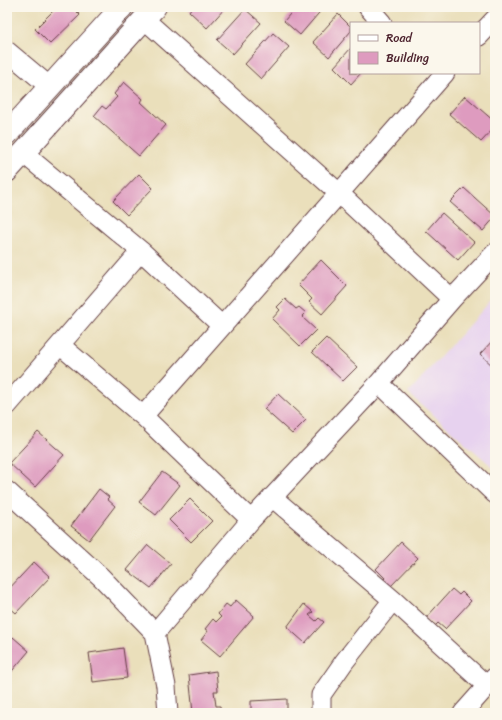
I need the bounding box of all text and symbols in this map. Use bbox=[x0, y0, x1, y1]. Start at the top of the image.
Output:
legend bbox=[350, 22, 480, 74]
text: Road bbox=[386, 27, 413, 49]
text: Building bbox=[386, 47, 429, 69]

